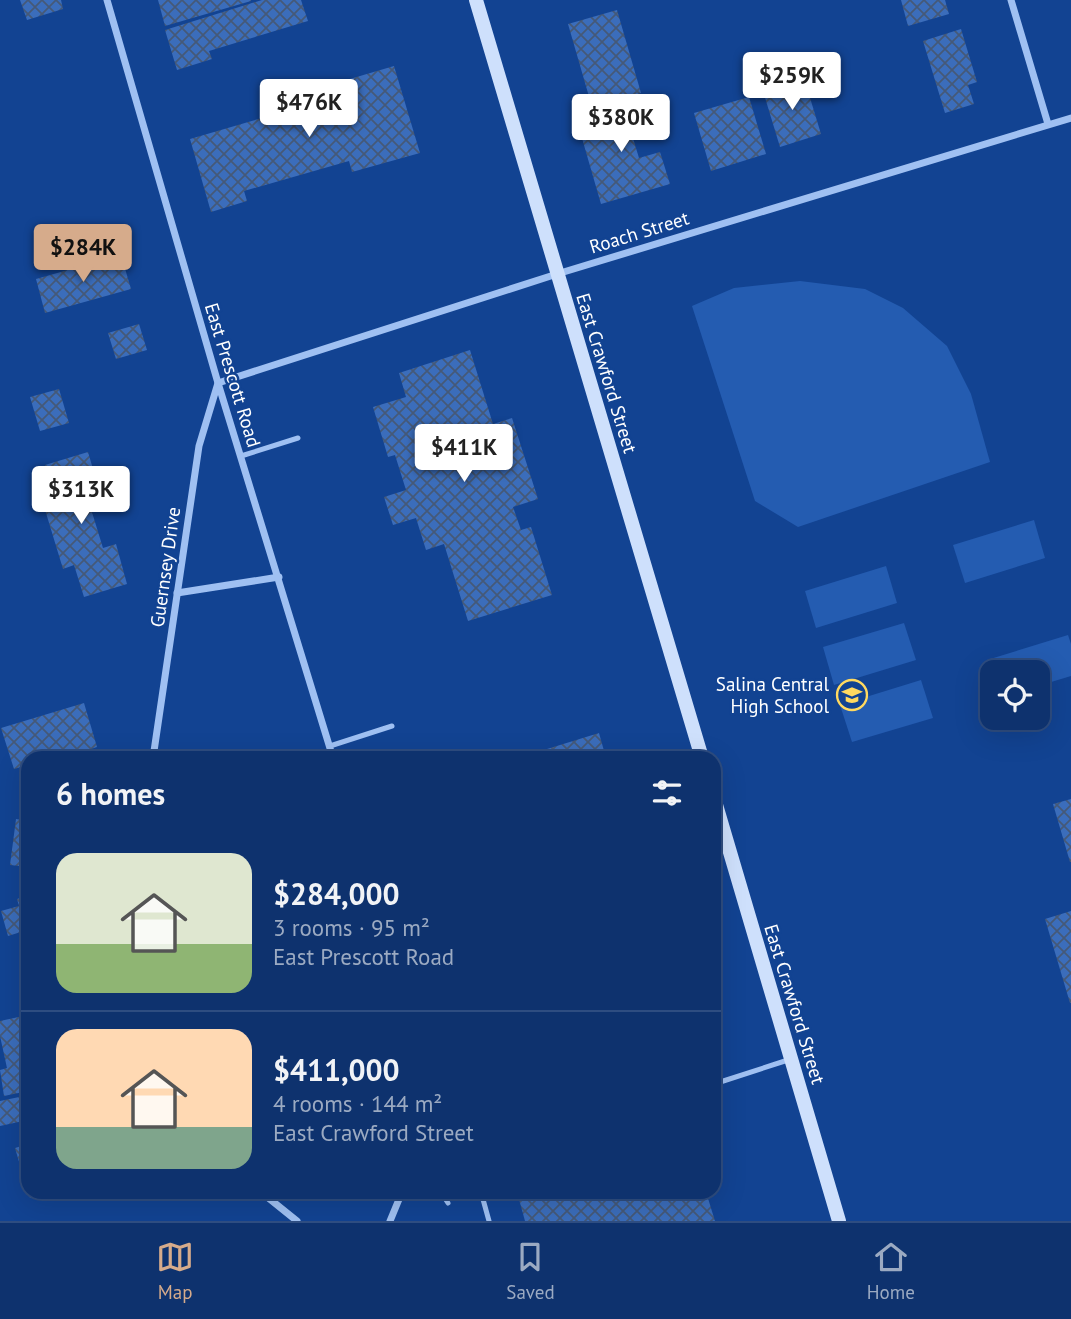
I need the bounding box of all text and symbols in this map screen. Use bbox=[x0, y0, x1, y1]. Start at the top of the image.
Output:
pin: $259K bbox=[743, 52, 841, 112]
text: $259K bbox=[759, 60, 825, 89]
pin: $476K bbox=[260, 80, 358, 139]
text: $476K bbox=[276, 87, 342, 116]
pin: $380K bbox=[572, 94, 670, 154]
text: $380K bbox=[588, 102, 654, 131]
street label: Roach Street bbox=[586, 205, 692, 258]
pin: $284K bbox=[34, 224, 132, 284]
text: $284K bbox=[50, 232, 116, 261]
street label: East Crawford Street bbox=[571, 290, 643, 456]
street label: East Prescott Road bbox=[200, 300, 266, 450]
pin: $411K bbox=[415, 424, 513, 484]
text: $411K bbox=[431, 432, 497, 461]
pin: $313K bbox=[32, 466, 130, 526]
text: $313K bbox=[48, 474, 114, 503]
street label: Guernsey Drive bbox=[145, 505, 185, 629]
map controls bbox=[980, 660, 1050, 730]
button: locate bbox=[980, 660, 1050, 730]
place label: Salina Central High School bbox=[716, 672, 829, 718]
school or university icon: Salina Central High School bbox=[835, 678, 869, 712]
text: 6 homes bbox=[56, 774, 165, 813]
icon: filters bbox=[648, 774, 686, 812]
text: $284,000 bbox=[273, 874, 400, 913]
icon: home bbox=[112, 881, 196, 965]
text: 3 rooms · 95 m² bbox=[273, 913, 430, 942]
street label: East Crawford Street bbox=[759, 921, 831, 1087]
text: East Prescott Road bbox=[273, 942, 454, 971]
text: $411,000 bbox=[273, 1050, 400, 1089]
icon: home bbox=[112, 1057, 196, 1141]
text: 4 rooms · 144 m² bbox=[273, 1089, 442, 1118]
text: East Crawford Street bbox=[273, 1118, 474, 1147]
tab: Map bbox=[156, 1238, 194, 1304]
tab: Saved bbox=[506, 1238, 555, 1304]
tab: Home bbox=[867, 1238, 915, 1304]

